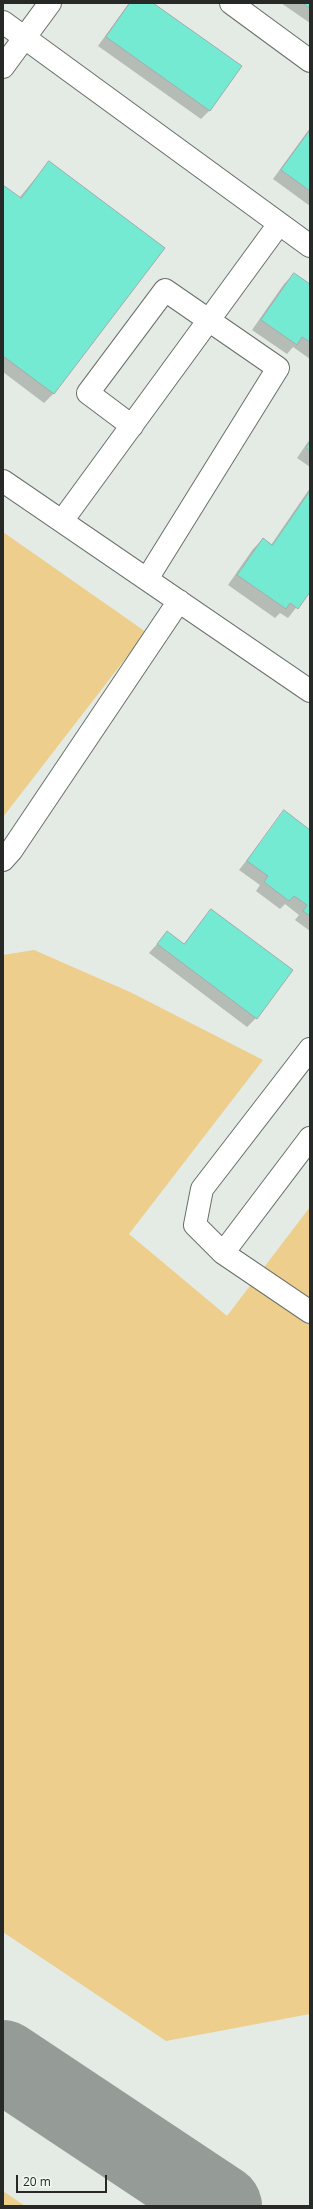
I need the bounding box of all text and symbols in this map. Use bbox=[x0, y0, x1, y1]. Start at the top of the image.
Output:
scale bar bbox=[18, 2167, 109, 2193]
text: 20 m bbox=[23, 2173, 51, 2190]

